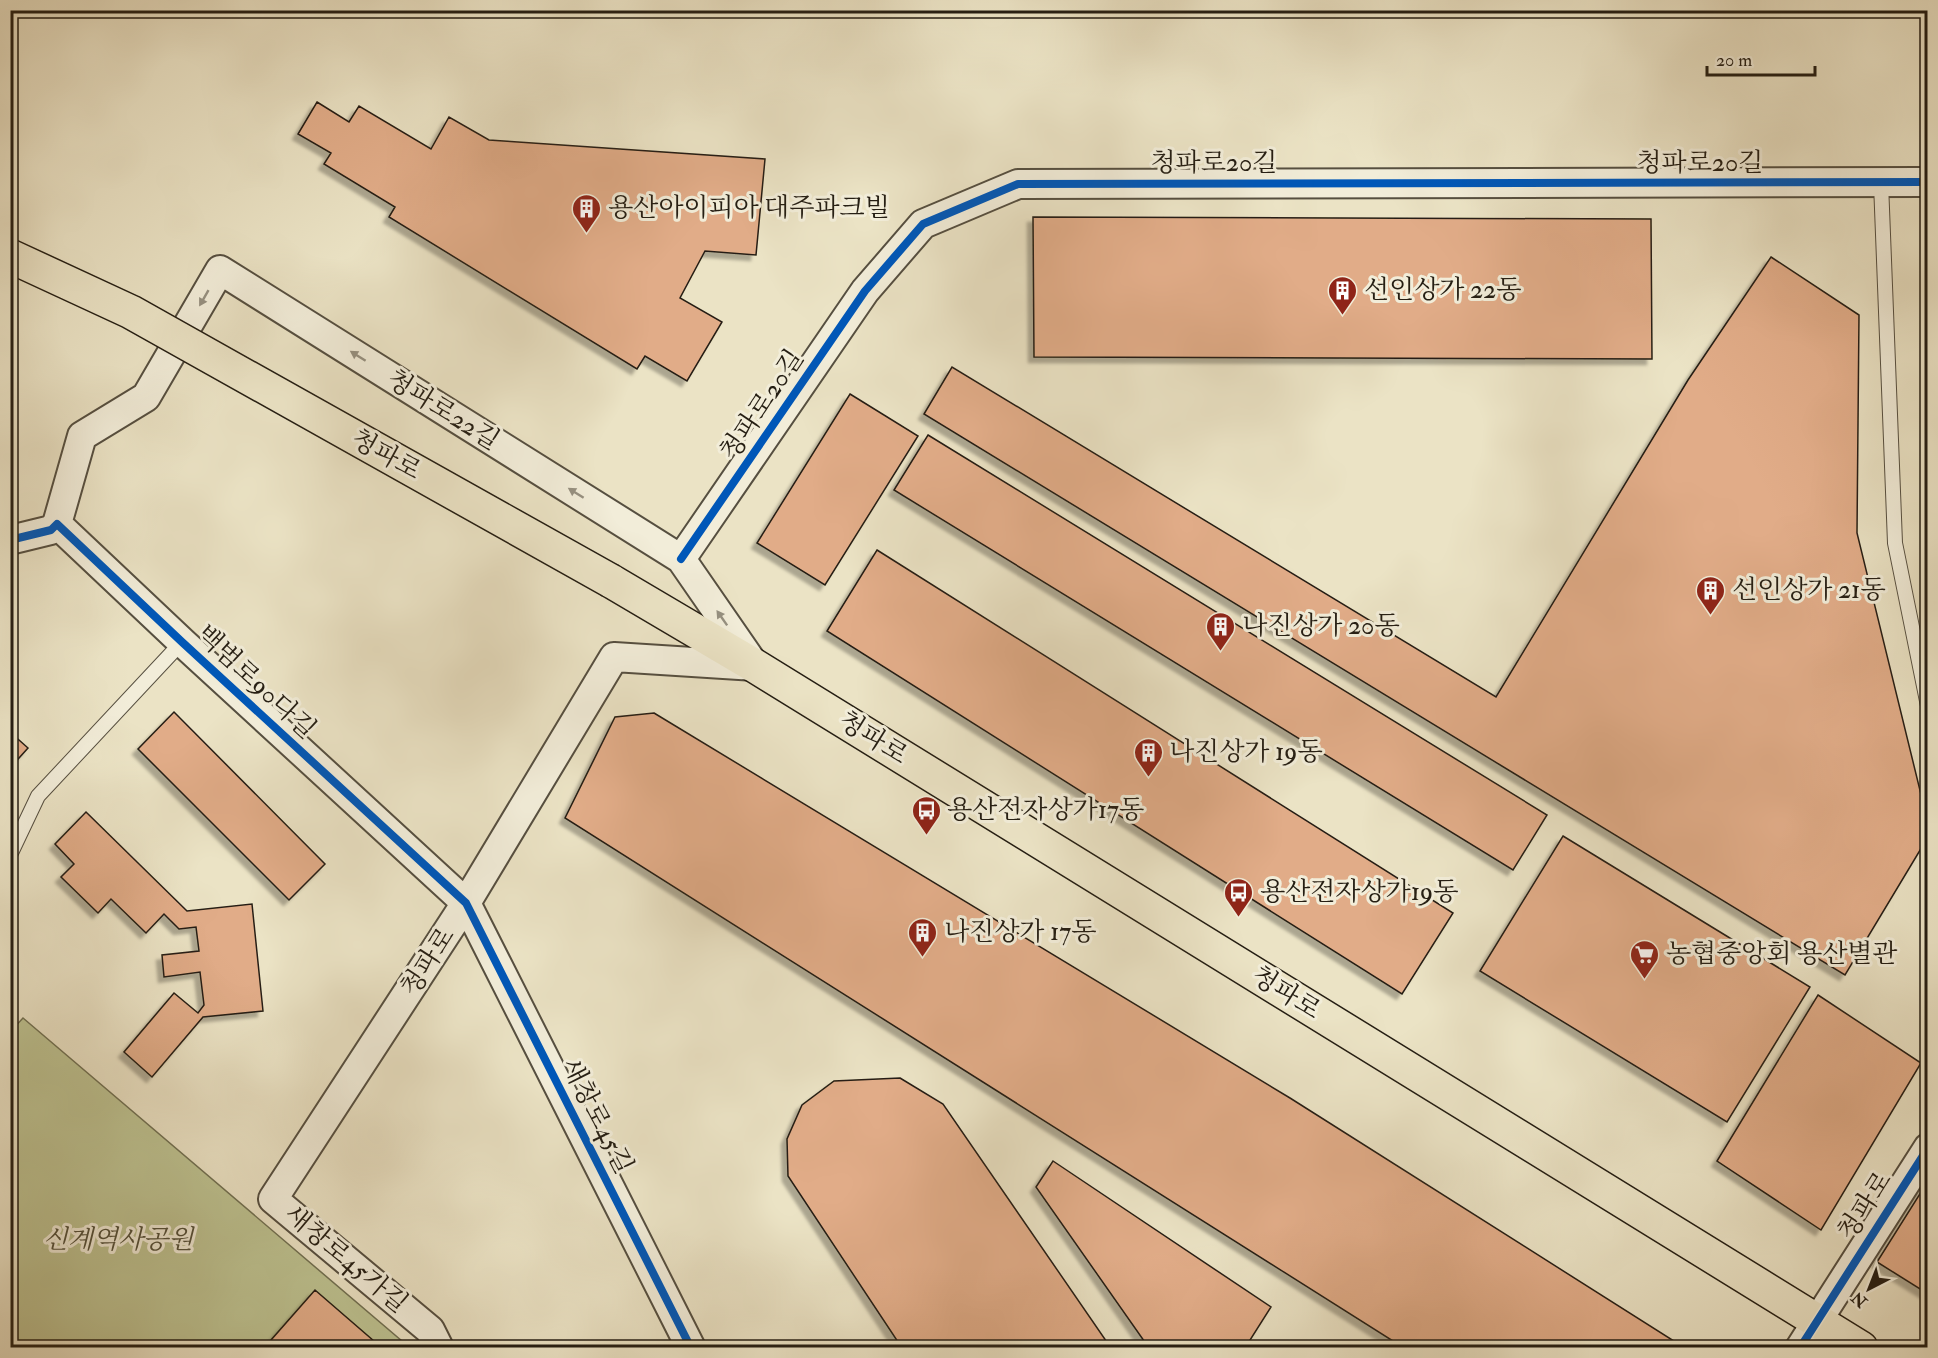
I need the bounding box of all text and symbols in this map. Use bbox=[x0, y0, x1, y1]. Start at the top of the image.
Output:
scale bar bbox=[1707, 39, 1815, 77]
text: 20 m bbox=[1716, 49, 1752, 72]
street label: 청파로20길 bbox=[1151, 147, 1277, 179]
street label: 청파로20길 bbox=[1637, 147, 1763, 179]
building icon: 용산아이피아 대주파크빌 bbox=[571, 192, 603, 234]
place label: 용산아이피아 대주파크빌 bbox=[608, 192, 890, 224]
building icon: 선인상가 22동 bbox=[1327, 274, 1359, 316]
place label: 선인상가 22동 bbox=[1364, 274, 1521, 306]
one-way arrow bbox=[198, 290, 209, 306]
street label: 청파로20길 bbox=[713, 343, 811, 467]
one-way arrow bbox=[349, 351, 366, 362]
street label: 청파로22길 bbox=[381, 363, 505, 457]
street label: 청파로 bbox=[345, 423, 427, 487]
one-way arrow bbox=[568, 488, 584, 499]
building icon: 선인상가 21동 bbox=[1695, 574, 1727, 616]
place label: 선인상가 21동 bbox=[1732, 574, 1886, 606]
one-way arrow bbox=[716, 610, 728, 626]
building icon: 나진상가 20동 bbox=[1205, 610, 1237, 652]
place label: 나진상가 20동 bbox=[1242, 610, 1400, 642]
street label: 백범로90다길 bbox=[189, 618, 323, 746]
street label: 청파로 bbox=[833, 704, 913, 772]
building icon: 나진상가 19동 bbox=[1132, 736, 1164, 778]
place label: 나진상가 19동 bbox=[1169, 736, 1323, 768]
bus stop icon: 용산전자상가17동 bbox=[910, 794, 942, 836]
place label: 용산전자상가17동 bbox=[947, 794, 1144, 826]
bus stop icon: 용산전자상가19동 bbox=[1223, 876, 1255, 918]
place label: 용산전자상가19동 bbox=[1260, 876, 1458, 908]
building icon: 나진상가 17동 bbox=[907, 916, 939, 958]
place label: 나진상가 17동 bbox=[944, 916, 1096, 948]
street label: 청파로 bbox=[394, 922, 462, 1002]
supermarket icon: 농협중앙회 용산별관 bbox=[1629, 938, 1661, 980]
place label: 농협중앙회 용산별관 bbox=[1666, 938, 1898, 970]
street label: 청파로 bbox=[1246, 959, 1326, 1027]
street label: 새창로45길 bbox=[554, 1053, 640, 1179]
street label: 청파로 bbox=[1831, 1166, 1899, 1246]
street label: 새창로45가길 bbox=[278, 1198, 414, 1320]
park label: 신계역사공원 bbox=[43, 1224, 195, 1256]
north arrow bbox=[1839, 1259, 1899, 1319]
text: N bbox=[1847, 1287, 1872, 1312]

